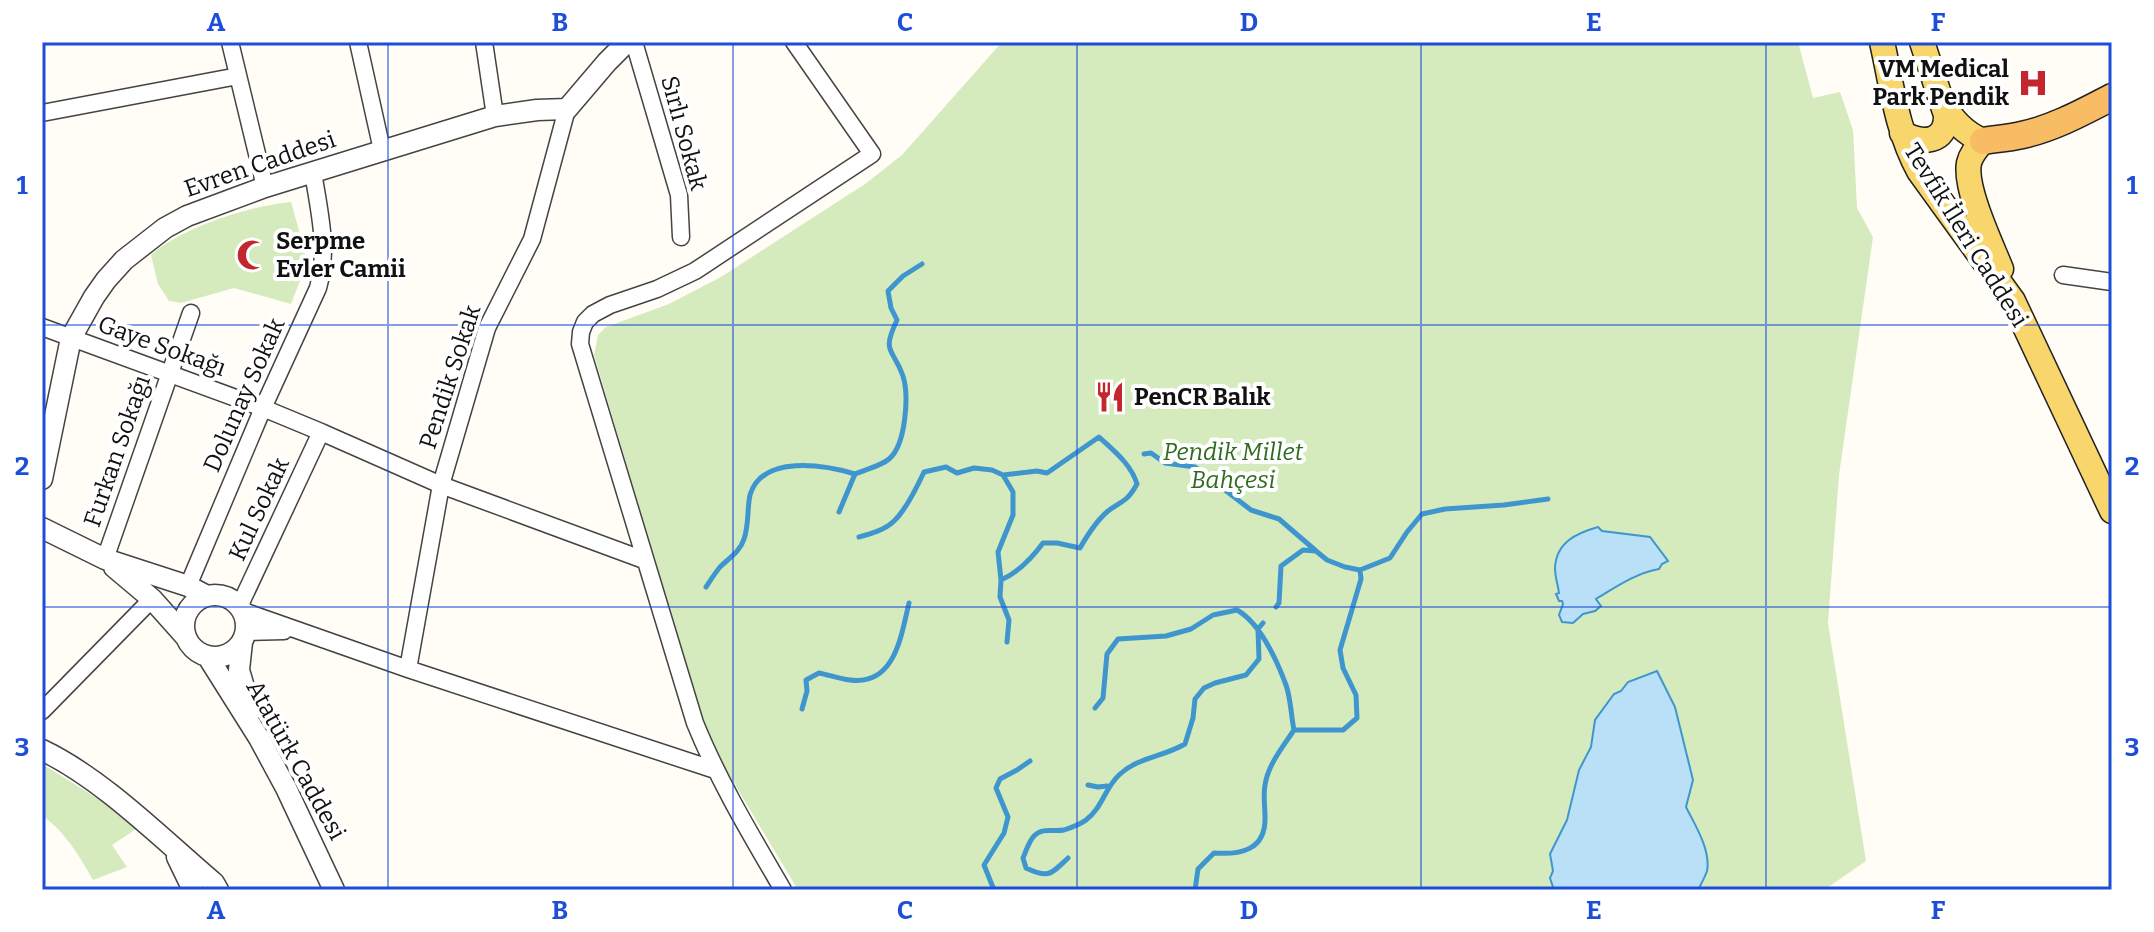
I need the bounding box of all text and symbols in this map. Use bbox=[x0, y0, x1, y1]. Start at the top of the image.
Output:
text: A bbox=[207, 7, 226, 38]
text: B bbox=[552, 7, 568, 38]
text: C bbox=[897, 7, 913, 38]
text: D bbox=[1240, 7, 1258, 38]
text: E bbox=[1586, 7, 1602, 38]
text: F bbox=[1931, 7, 1946, 38]
place label: VM Medical Park Pendik bbox=[1872, 55, 2010, 111]
hospital icon: VM Medical Park Pendik bbox=[2016, 66, 2050, 100]
street label: Sırlı Sokak bbox=[655, 73, 713, 194]
street label: Evren Caddesi bbox=[181, 125, 339, 203]
street label: Tevfik İleri Caddesi bbox=[1898, 138, 2034, 332]
text: 1 bbox=[16, 170, 28, 201]
text: 1 bbox=[2126, 170, 2138, 201]
place label: Serpme Evler Camii bbox=[276, 227, 406, 283]
mosque icon: Serpme Evler Camii bbox=[235, 238, 269, 272]
street label: Pendik Sokak bbox=[414, 301, 487, 452]
street label: Gaye Sokağı bbox=[94, 310, 230, 382]
street label: Dolunay Sokak bbox=[198, 313, 291, 476]
street label: Furkan Sokağı bbox=[78, 372, 156, 530]
restaurant icon: PenCR Balık bbox=[1093, 380, 1127, 414]
place label: PenCR Balık bbox=[1134, 383, 1271, 411]
park label: Pendik Millet Bahçesi bbox=[1163, 438, 1304, 494]
text: 2 bbox=[15, 451, 29, 482]
text: 2 bbox=[2125, 451, 2139, 482]
street label: Kul Sokak bbox=[223, 453, 295, 565]
street label: Atatürk Caddesi bbox=[241, 675, 351, 845]
text: 3 bbox=[15, 732, 29, 763]
text: 3 bbox=[2125, 732, 2139, 763]
text: A bbox=[207, 895, 226, 926]
text: B bbox=[552, 895, 568, 926]
text: C bbox=[897, 895, 913, 926]
text: D bbox=[1240, 895, 1258, 926]
text: E bbox=[1586, 895, 1602, 926]
text: F bbox=[1931, 895, 1946, 926]

